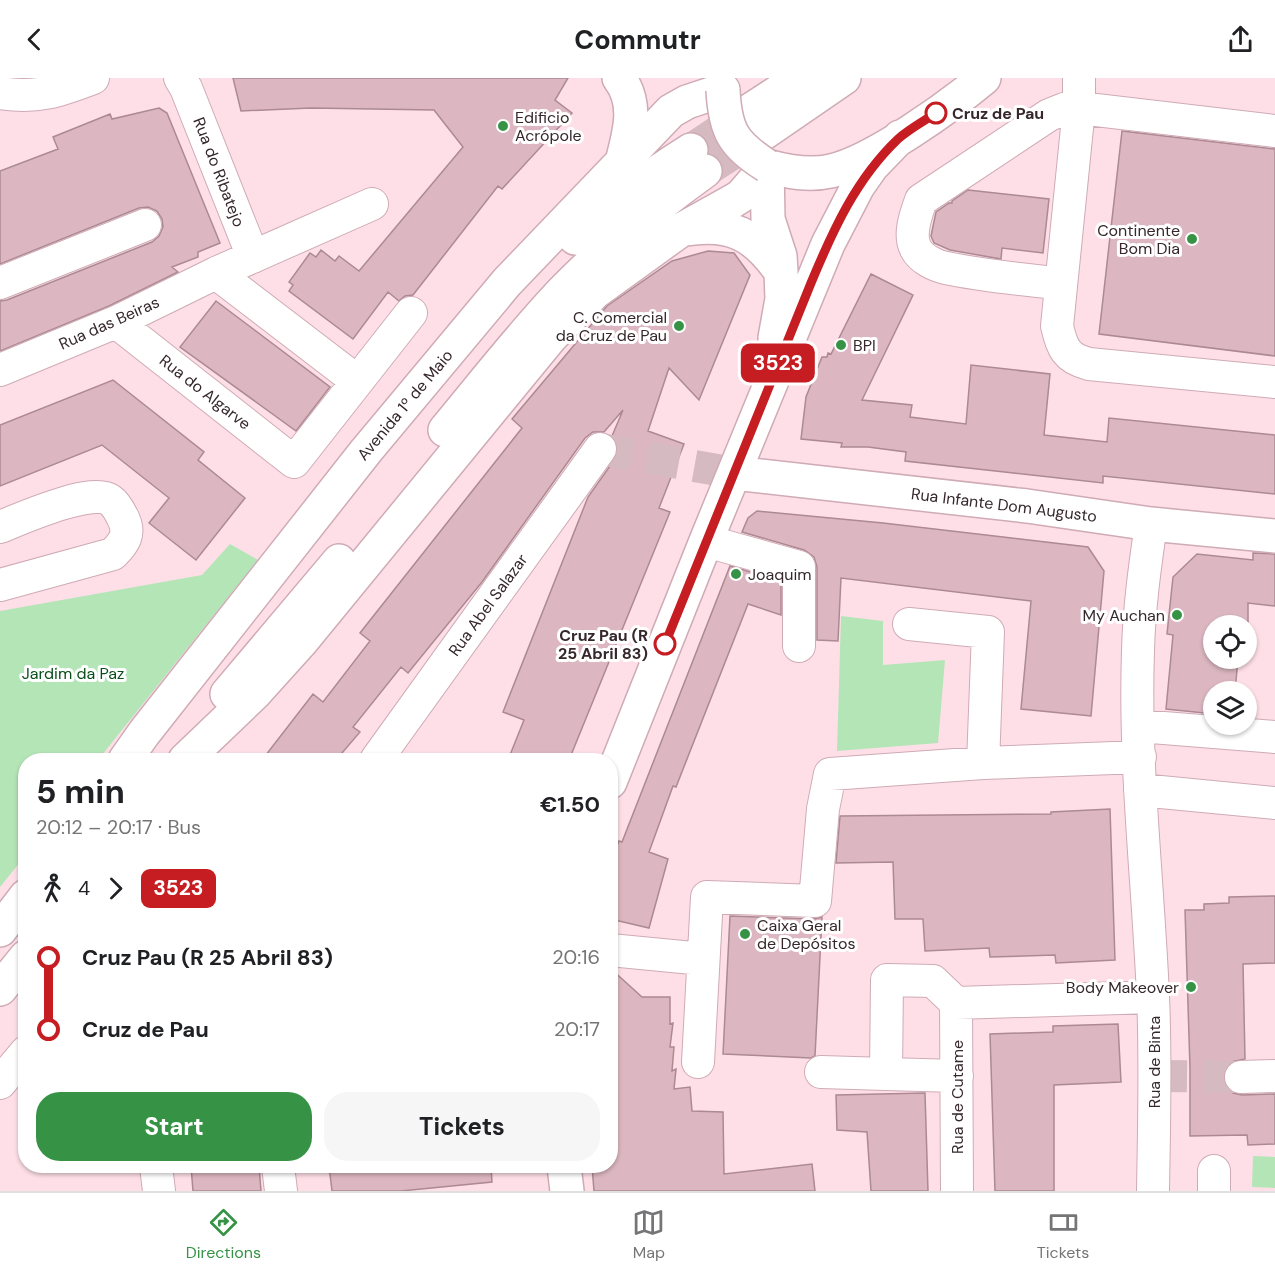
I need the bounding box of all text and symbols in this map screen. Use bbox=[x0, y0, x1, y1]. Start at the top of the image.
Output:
text: Commutr bbox=[574, 22, 701, 57]
icon: back bbox=[18, 23, 51, 56]
icon: share bbox=[1224, 23, 1257, 56]
marker: Cruz de Pau bbox=[925, 102, 947, 124]
place label: Cruz de Pau bbox=[952, 103, 1044, 124]
place label: Edificio Acrópole bbox=[515, 107, 582, 146]
street label: Rua do Ribatejo bbox=[188, 114, 250, 230]
marker: Edificio Acrópole bbox=[496, 119, 510, 133]
place label: Continente Bom Dia bbox=[1097, 220, 1180, 259]
marker: Continente Bom Dia bbox=[1185, 232, 1199, 246]
street label: Rua das Beiras bbox=[55, 291, 163, 355]
place label: C. Comercial da Cruz de Pau bbox=[556, 307, 667, 346]
marker: C. Comercial da Cruz de Pau bbox=[672, 319, 686, 333]
place label: BPI bbox=[853, 335, 876, 356]
marker: BPI bbox=[834, 338, 848, 352]
line badge: 3523 bbox=[736, 344, 820, 382]
street label: Avenida 1º de Maio bbox=[352, 345, 458, 465]
text: 3523 bbox=[753, 349, 803, 377]
street label: Rua do Algarve bbox=[155, 350, 255, 434]
street label: Rua Infante Dom Augusto bbox=[910, 483, 1098, 527]
street label: Rua Abel Salazar bbox=[444, 550, 532, 660]
place label: Joaquim bbox=[748, 564, 812, 585]
marker: Joaquim bbox=[729, 567, 743, 581]
place label: My Auchan bbox=[1083, 605, 1165, 626]
marker: My Auchan bbox=[1170, 608, 1184, 622]
map controls bbox=[1203, 615, 1257, 735]
button: locate bbox=[1203, 615, 1257, 669]
place label: Cruz Pau (R 25 Abril 83) bbox=[558, 625, 648, 664]
marker: Cruz Pau (R 25 Abril 83) bbox=[654, 633, 676, 655]
park label: Jardim da Paz bbox=[22, 663, 124, 684]
button: layers bbox=[1203, 681, 1257, 735]
text: 5 min bbox=[36, 770, 125, 813]
text: €1.50 bbox=[540, 790, 600, 819]
text: 20:12 – 20:17 · Bus bbox=[36, 814, 201, 840]
icon: walk bbox=[36, 872, 69, 905]
icon: forward bbox=[99, 872, 132, 905]
text: 3523 bbox=[153, 874, 204, 902]
text: 4 bbox=[78, 875, 90, 901]
place label: Caixa Geral de Depósitos bbox=[757, 915, 855, 954]
marker: Caixa Geral de Depósitos bbox=[738, 927, 752, 941]
text: Cruz Pau (R 25 Abril 83) bbox=[82, 943, 333, 972]
text: 20:16 bbox=[552, 944, 600, 970]
place label: Body Makeover bbox=[1066, 977, 1179, 998]
marker: Body Makeover bbox=[1184, 980, 1198, 994]
text: Cruz de Pau bbox=[82, 1015, 209, 1044]
text: 20:17 bbox=[554, 1016, 600, 1042]
street label: Rua de Binta bbox=[1144, 1016, 1165, 1108]
street label: Rua de Cutame bbox=[947, 1040, 968, 1154]
button: Start bbox=[36, 1092, 312, 1161]
button: Tickets bbox=[324, 1092, 600, 1161]
tab: Directions bbox=[186, 1206, 261, 1263]
tab: Map bbox=[632, 1206, 665, 1263]
tab: Tickets bbox=[1037, 1206, 1089, 1263]

